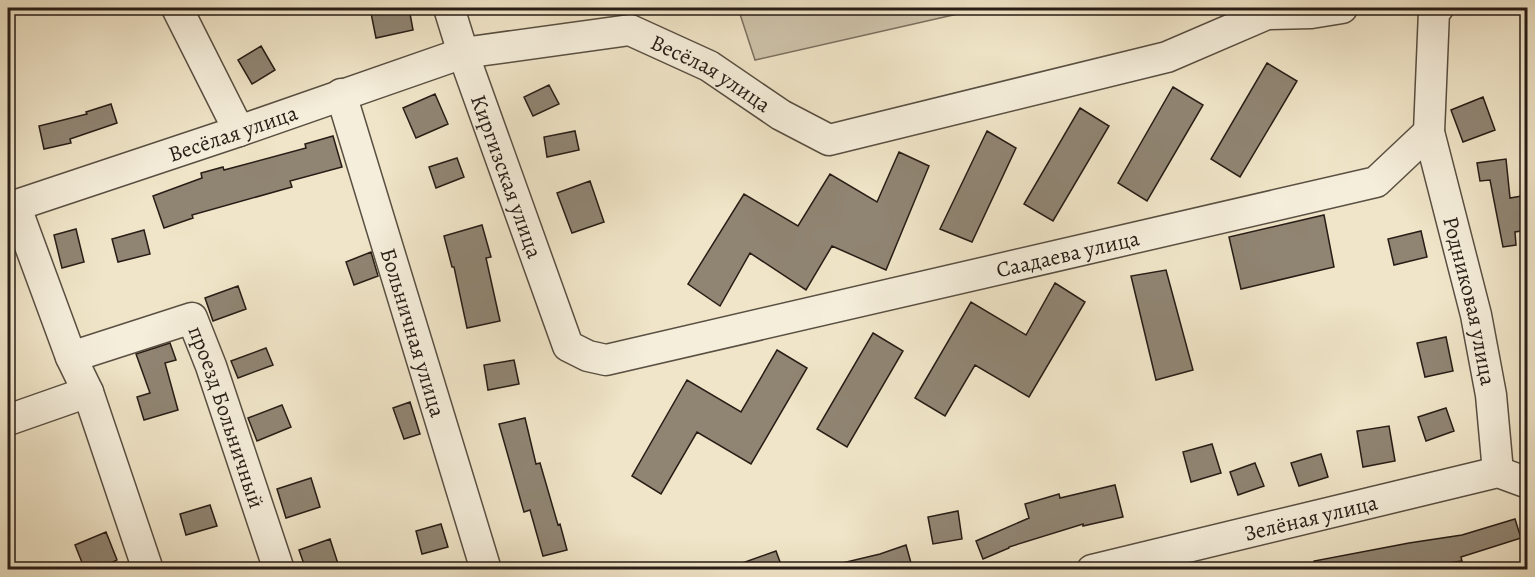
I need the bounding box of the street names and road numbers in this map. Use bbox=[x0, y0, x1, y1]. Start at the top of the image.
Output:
street label: Весёлая улица bbox=[646, 27, 777, 120]
street label: Киргизская улица bbox=[463, 91, 550, 263]
street label: Весёлая улица bbox=[165, 98, 302, 170]
street label: Родниковая улица bbox=[1435, 213, 1503, 389]
street label: Саадаева улица bbox=[993, 223, 1143, 285]
street label: Больничная улица bbox=[373, 244, 453, 421]
street label: проезд Больничный bbox=[180, 321, 271, 512]
street label: Зелёная улица bbox=[1241, 487, 1382, 549]

